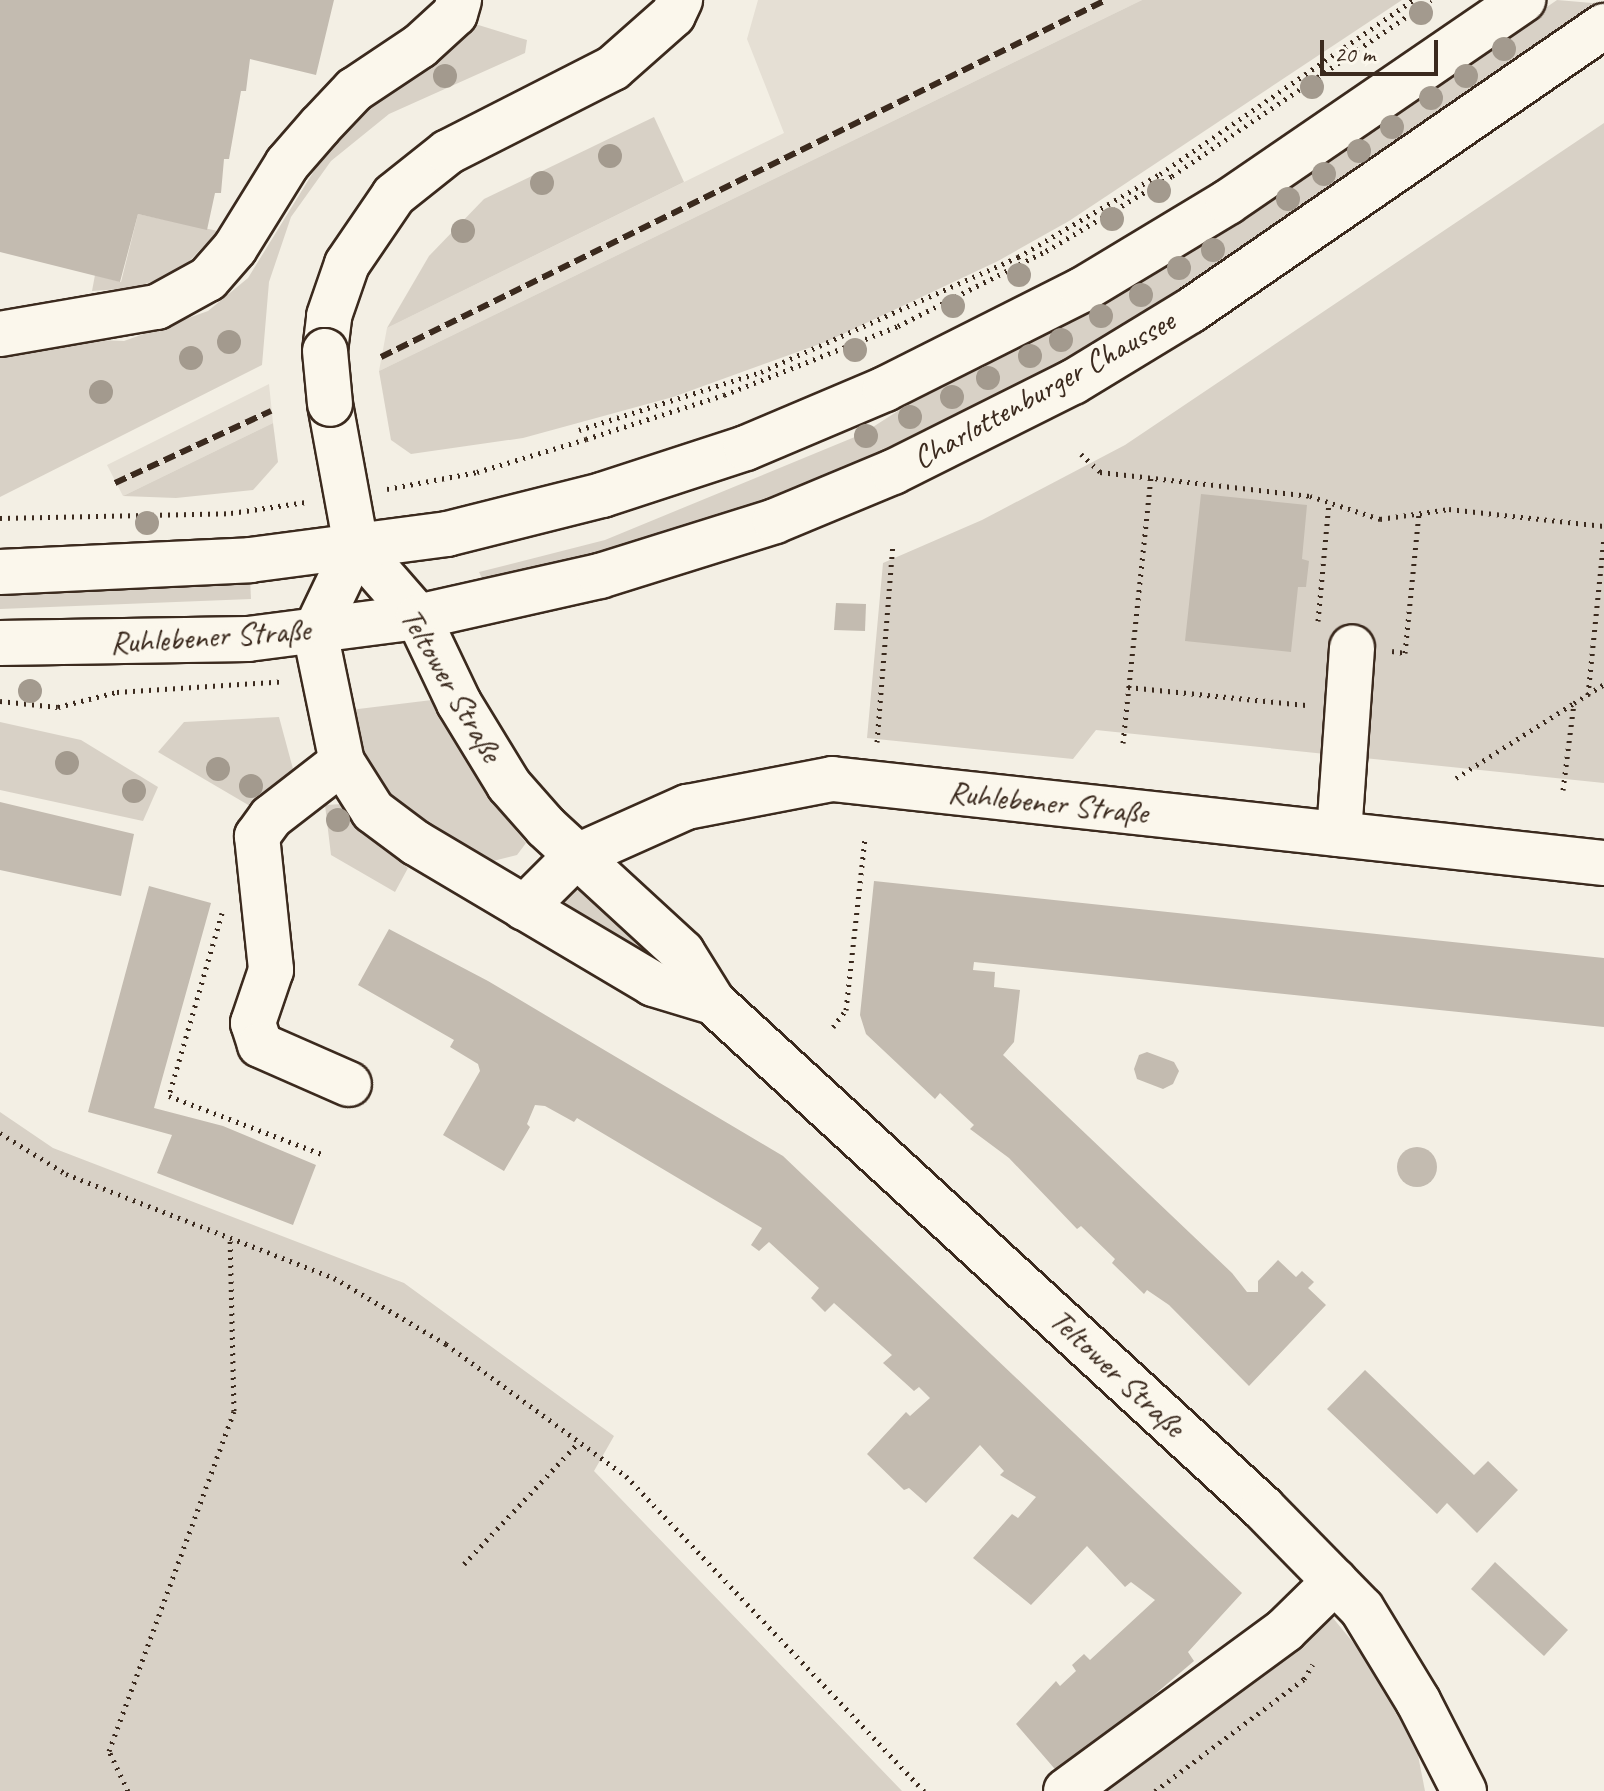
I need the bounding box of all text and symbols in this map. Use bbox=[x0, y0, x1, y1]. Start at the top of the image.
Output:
scale bar bbox=[1324, 24, 1442, 74]
text: 20 m bbox=[1334, 39, 1375, 69]
street label: Charlottenburger Chaussee bbox=[906, 302, 1182, 478]
street label: Teltower Straße bbox=[392, 601, 510, 769]
street label: Ruhlebener Straße bbox=[108, 611, 312, 663]
street label: Ruhlebener Straße bbox=[945, 773, 1151, 833]
street label: Teltower Straße bbox=[1041, 1301, 1193, 1445]

